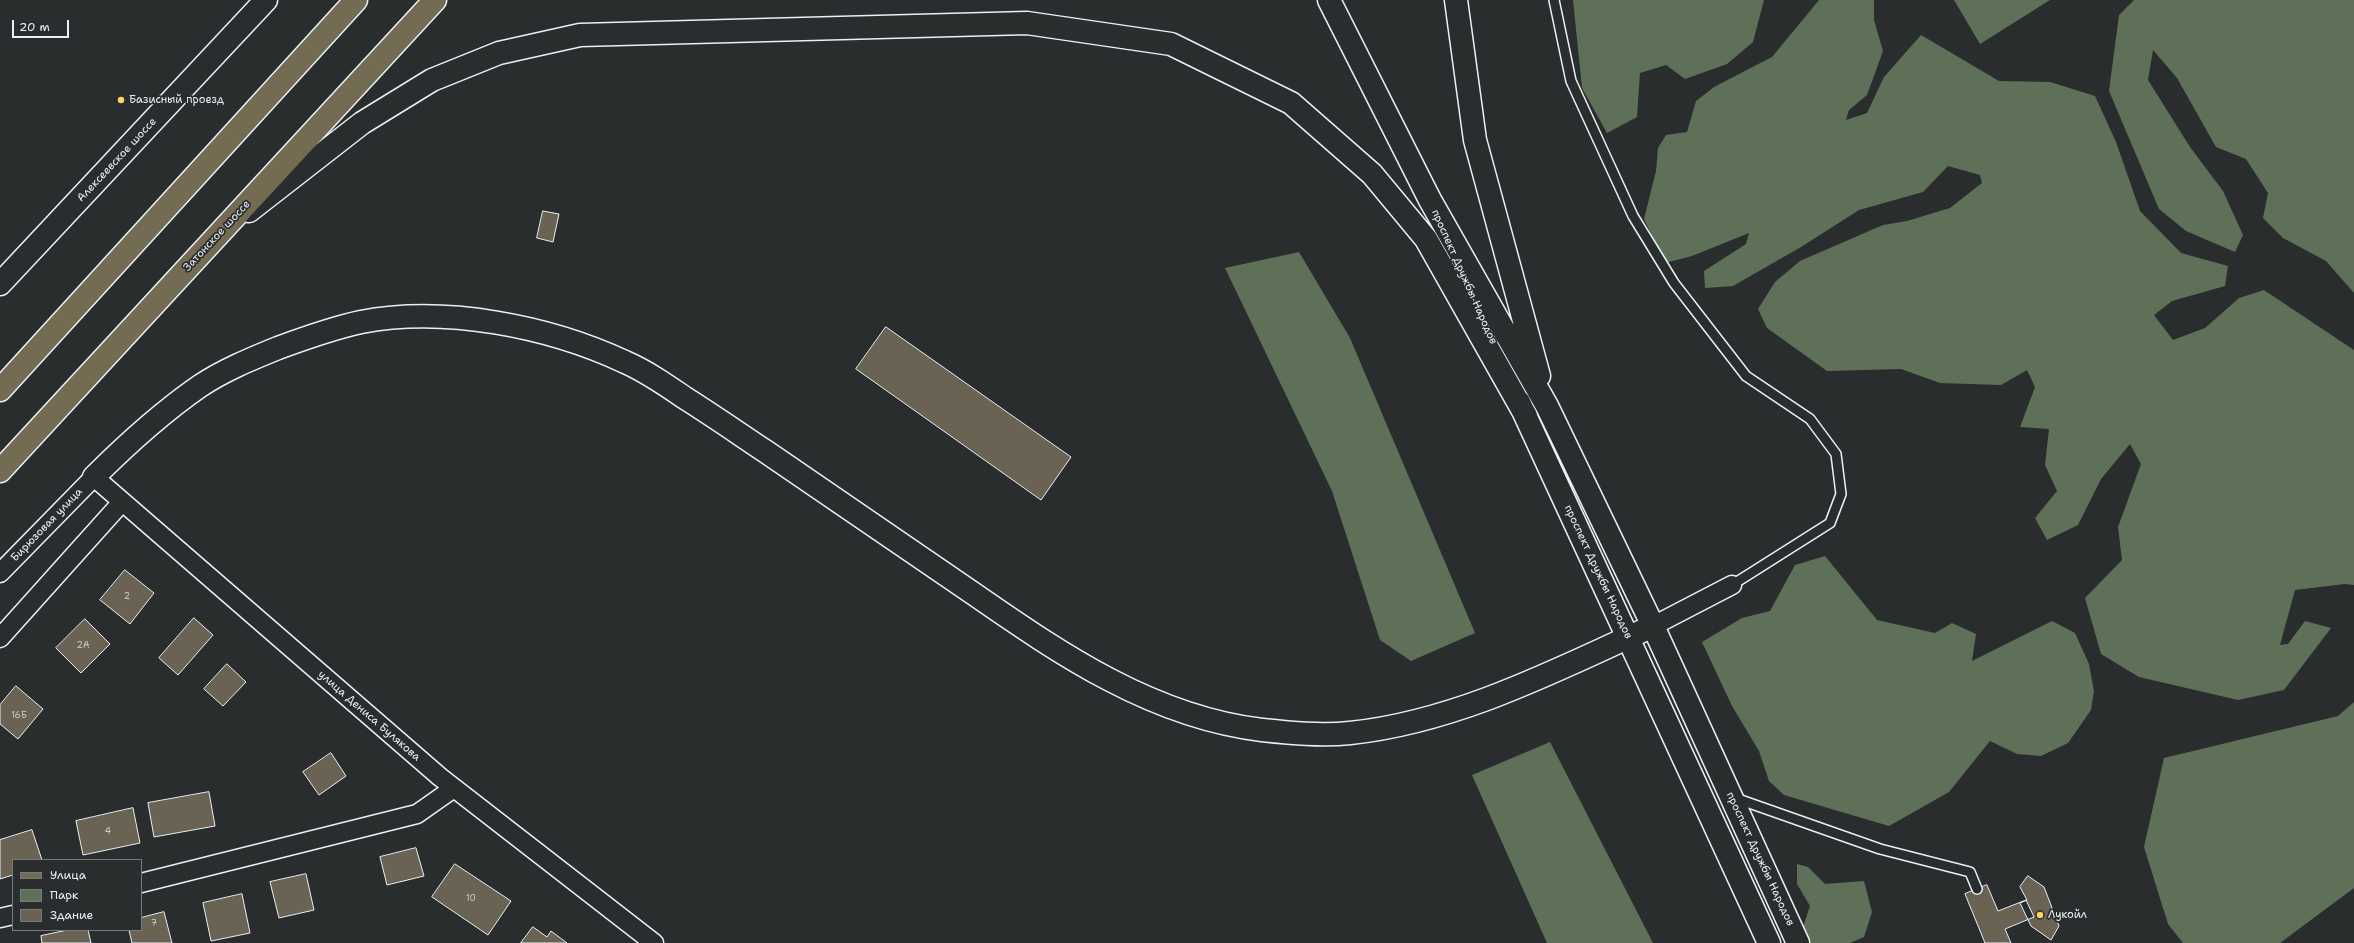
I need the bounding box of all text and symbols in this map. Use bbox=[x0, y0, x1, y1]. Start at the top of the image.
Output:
scale bar bbox=[14, 12, 71, 38]
text: 20 m bbox=[19, 19, 50, 35]
place label: Базисный проезд bbox=[129, 93, 224, 107]
marker: Базисный проезд bbox=[116, 95, 126, 105]
street label: Алексеевское шоссе bbox=[75, 115, 159, 205]
street label: Затонское шоссе bbox=[181, 198, 253, 274]
street label: проспект Дружбы Народов bbox=[1428, 208, 1500, 346]
street label: Бирюзовая улица bbox=[8, 485, 86, 565]
street label: проспект Дружбы Народов bbox=[1561, 503, 1635, 641]
house number: 2 bbox=[124, 592, 130, 602]
house number: 2А bbox=[77, 641, 89, 651]
street label: улица Дениса Булякова bbox=[315, 668, 423, 764]
house number: 16Б bbox=[11, 711, 27, 721]
street label: проспект Дружбы Народов bbox=[1723, 790, 1797, 928]
house number: 4 bbox=[105, 827, 111, 837]
legend bbox=[12, 859, 142, 931]
text: Улица bbox=[50, 867, 86, 883]
text: Парк bbox=[50, 887, 78, 903]
house number: 10 bbox=[466, 894, 476, 904]
text: Здание bbox=[50, 907, 93, 923]
place label: Лукойл bbox=[2048, 908, 2087, 922]
marker: Лукойл bbox=[2035, 910, 2045, 920]
house number: 7 bbox=[151, 919, 157, 929]

